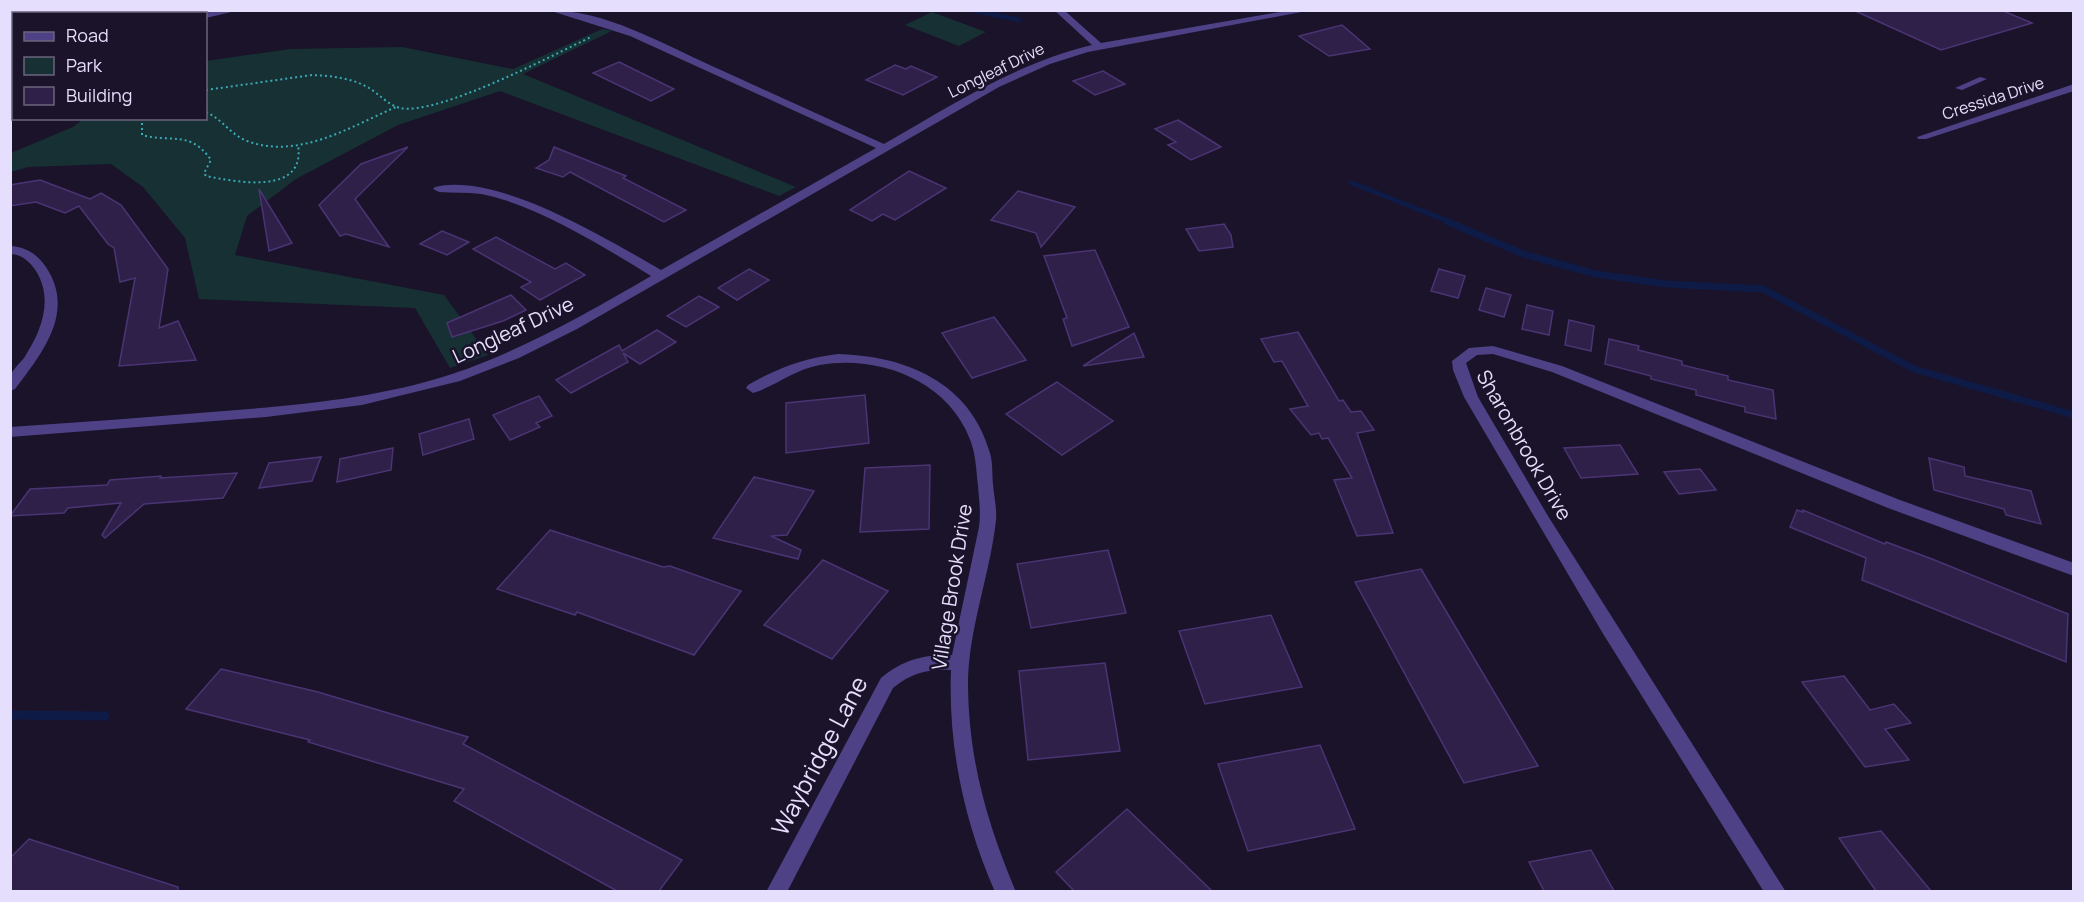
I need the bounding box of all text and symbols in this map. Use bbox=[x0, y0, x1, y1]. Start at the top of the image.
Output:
legend bbox=[12, 12, 207, 120]
text: Road bbox=[66, 23, 109, 47]
street label: Longleaf Drive bbox=[944, 37, 1048, 103]
text: Park bbox=[66, 53, 103, 77]
street label: Cressida Drive bbox=[1939, 71, 2047, 125]
text: Building bbox=[66, 83, 132, 107]
street label: Longleaf Drive bbox=[448, 290, 578, 369]
street label: Sharonbrook Drive bbox=[1470, 365, 1578, 525]
street label: Village Brook Drive bbox=[925, 502, 978, 672]
street label: Waybridge Lane bbox=[763, 670, 875, 841]

